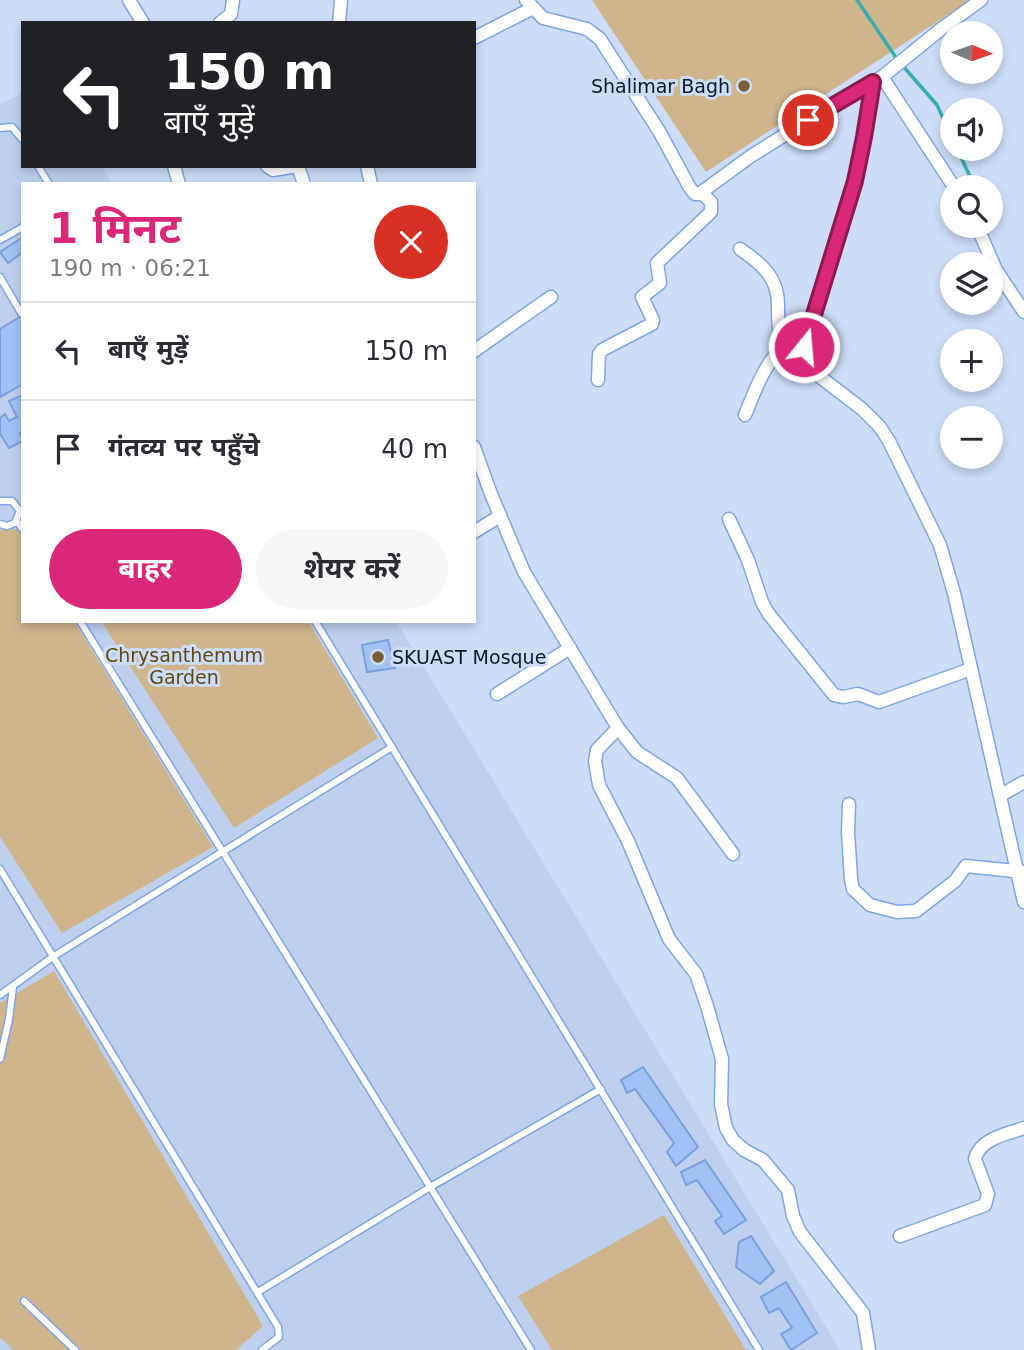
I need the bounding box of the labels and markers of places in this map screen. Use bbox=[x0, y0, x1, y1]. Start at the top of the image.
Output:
place label: Shalimar Bagh bbox=[591, 75, 730, 97]
marker: Shalimar Bagh bbox=[736, 78, 752, 94]
pin bbox=[778, 90, 838, 150]
place label: SKUAST Mosque bbox=[392, 646, 546, 668]
marker: SKUAST Mosque bbox=[370, 649, 386, 665]

